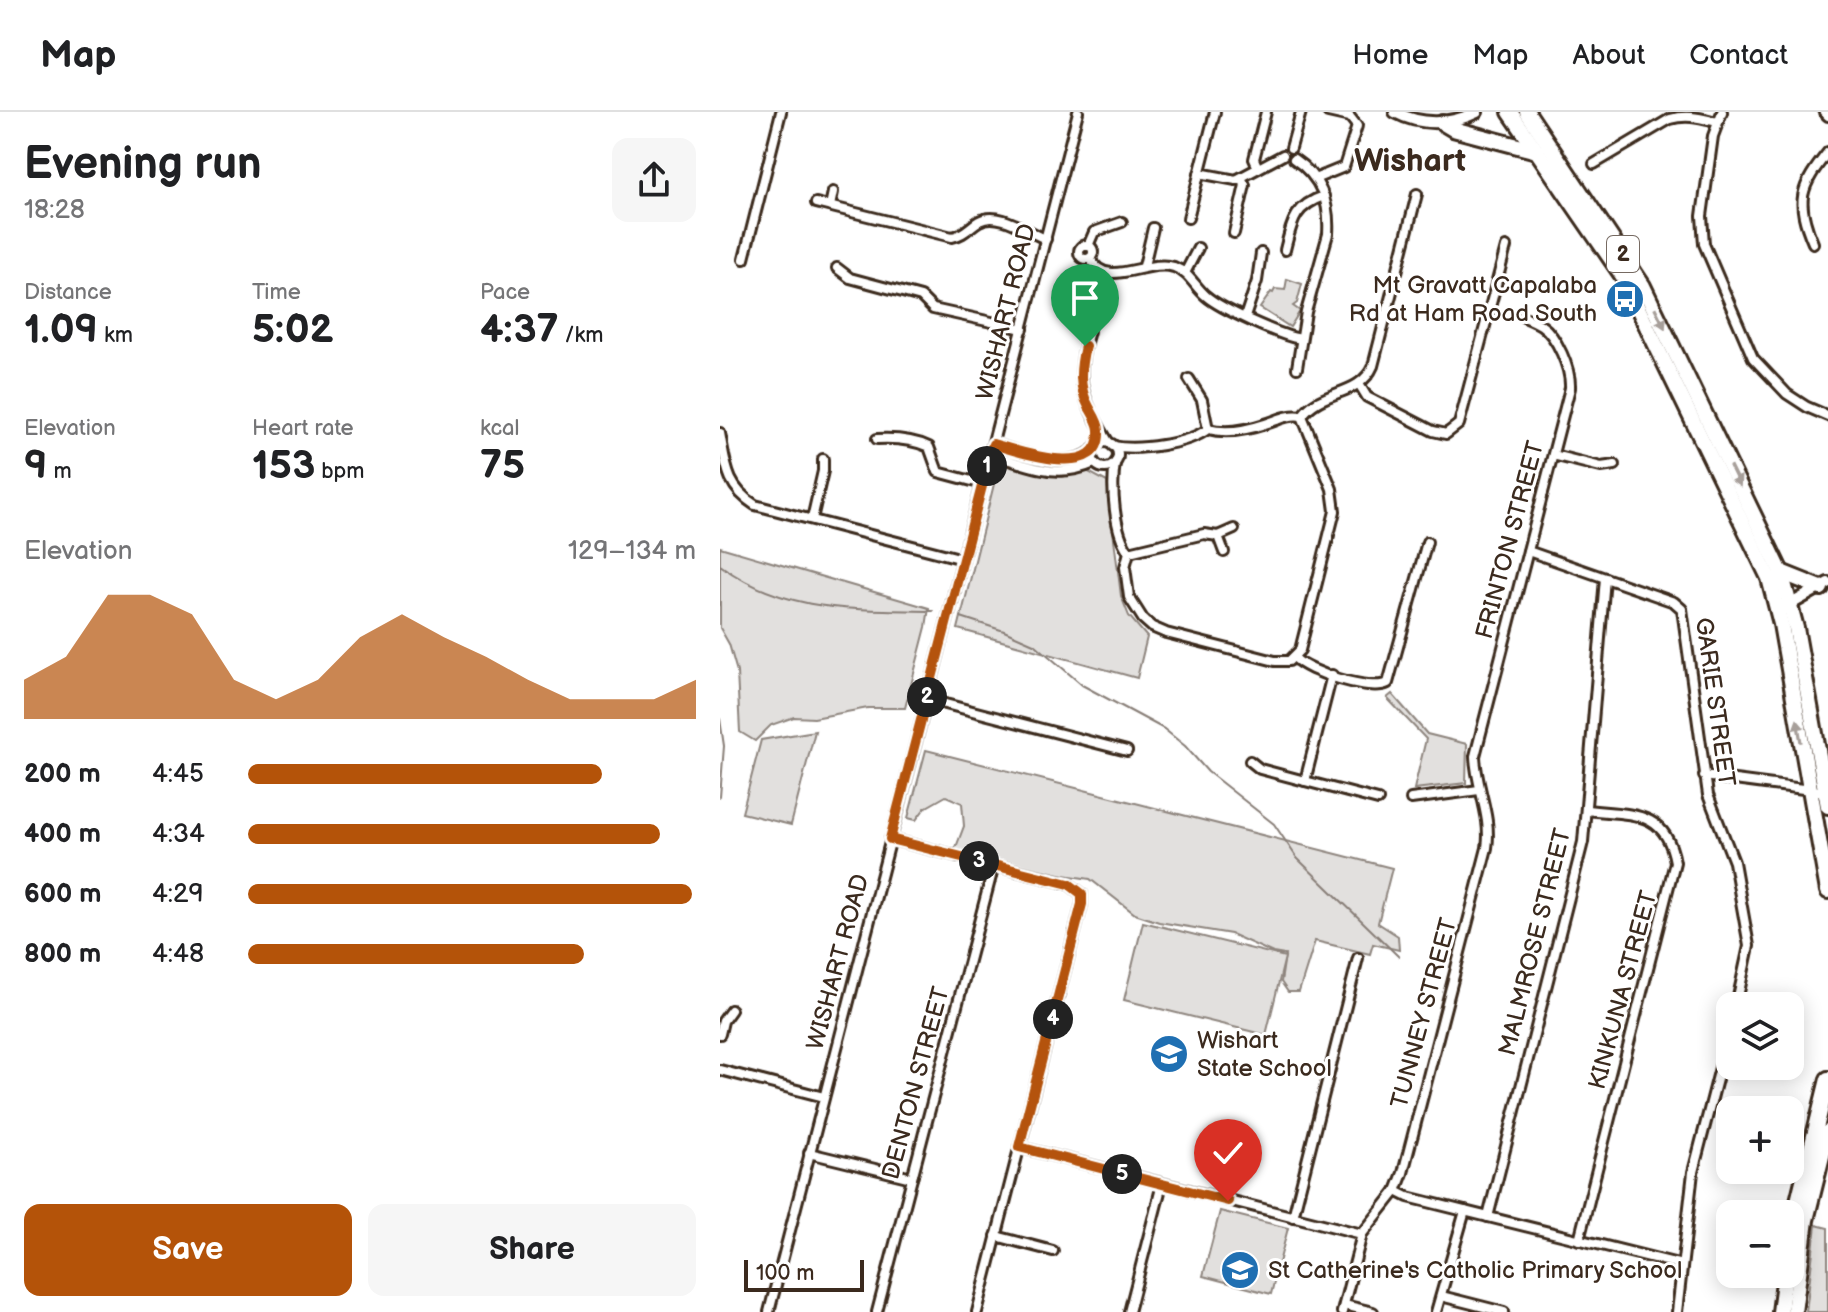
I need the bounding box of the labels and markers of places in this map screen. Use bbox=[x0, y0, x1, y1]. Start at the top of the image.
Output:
pin bbox=[1051, 264, 1119, 346]
place label: Mt Gravatt Capalaba Rd at Ham Road South bbox=[1349, 271, 1597, 328]
bus stop icon: Mt Gravatt Capalaba Rd at Ham Road South bbox=[1604, 278, 1646, 320]
pin: 1 bbox=[967, 446, 1007, 486]
pin: 2 bbox=[907, 677, 947, 717]
pin: 3 bbox=[959, 841, 999, 881]
pin: 4 bbox=[1033, 999, 1073, 1039]
place label: Wishart State School bbox=[1197, 1026, 1332, 1083]
school or university icon: Wishart State School bbox=[1148, 1033, 1190, 1075]
pin bbox=[1194, 1119, 1262, 1201]
pin: 5 bbox=[1102, 1154, 1142, 1194]
school or university icon: St Catherine's Catholic Primary School bbox=[1219, 1249, 1261, 1291]
place label: St Catherine's Catholic Primary School bbox=[1268, 1256, 1682, 1285]

